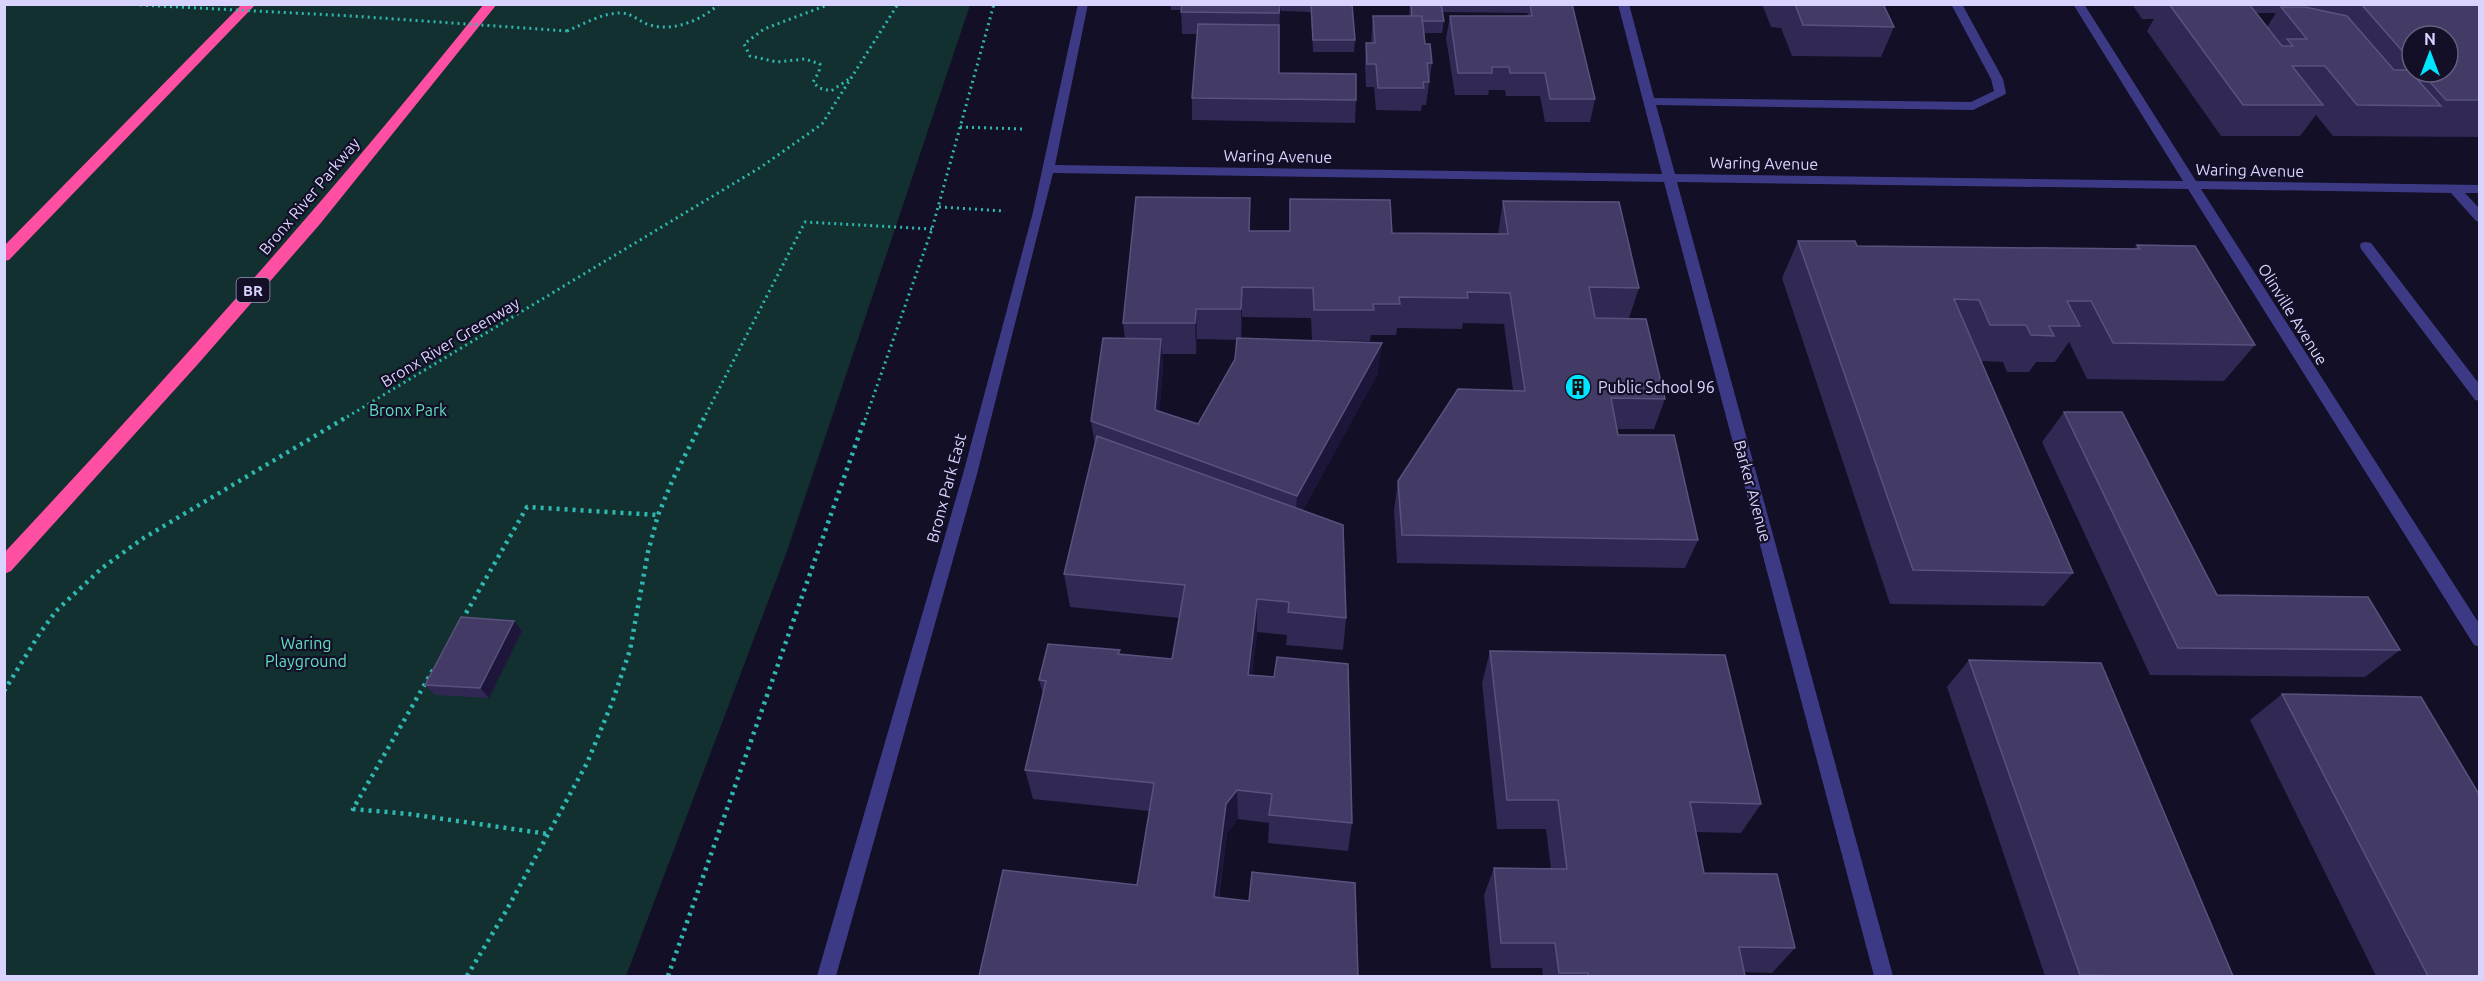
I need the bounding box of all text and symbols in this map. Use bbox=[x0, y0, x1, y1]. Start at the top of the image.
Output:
north arrow bbox=[2400, 24, 2460, 84]
text: N bbox=[2424, 30, 2436, 48]
street label: Bronx River Parkway bbox=[255, 134, 363, 258]
street label: Waring Avenue bbox=[1224, 146, 1332, 166]
street label: Waring Avenue bbox=[1710, 153, 1818, 173]
street label: Waring Avenue bbox=[2196, 160, 2304, 180]
street label: Olinville Avenue bbox=[2255, 260, 2331, 368]
road number: BR bbox=[236, 278, 270, 302]
street label: Bronx River Greenway bbox=[377, 293, 523, 391]
building icon: Public School 96 bbox=[1563, 372, 1593, 402]
place label: Public School 96 bbox=[1598, 378, 1715, 396]
park label: Bronx Park bbox=[369, 401, 447, 419]
street label: Bronx Park East bbox=[923, 431, 969, 545]
street label: Barker Avenue bbox=[1731, 438, 1775, 544]
park label: Waring Playground bbox=[265, 634, 347, 670]

